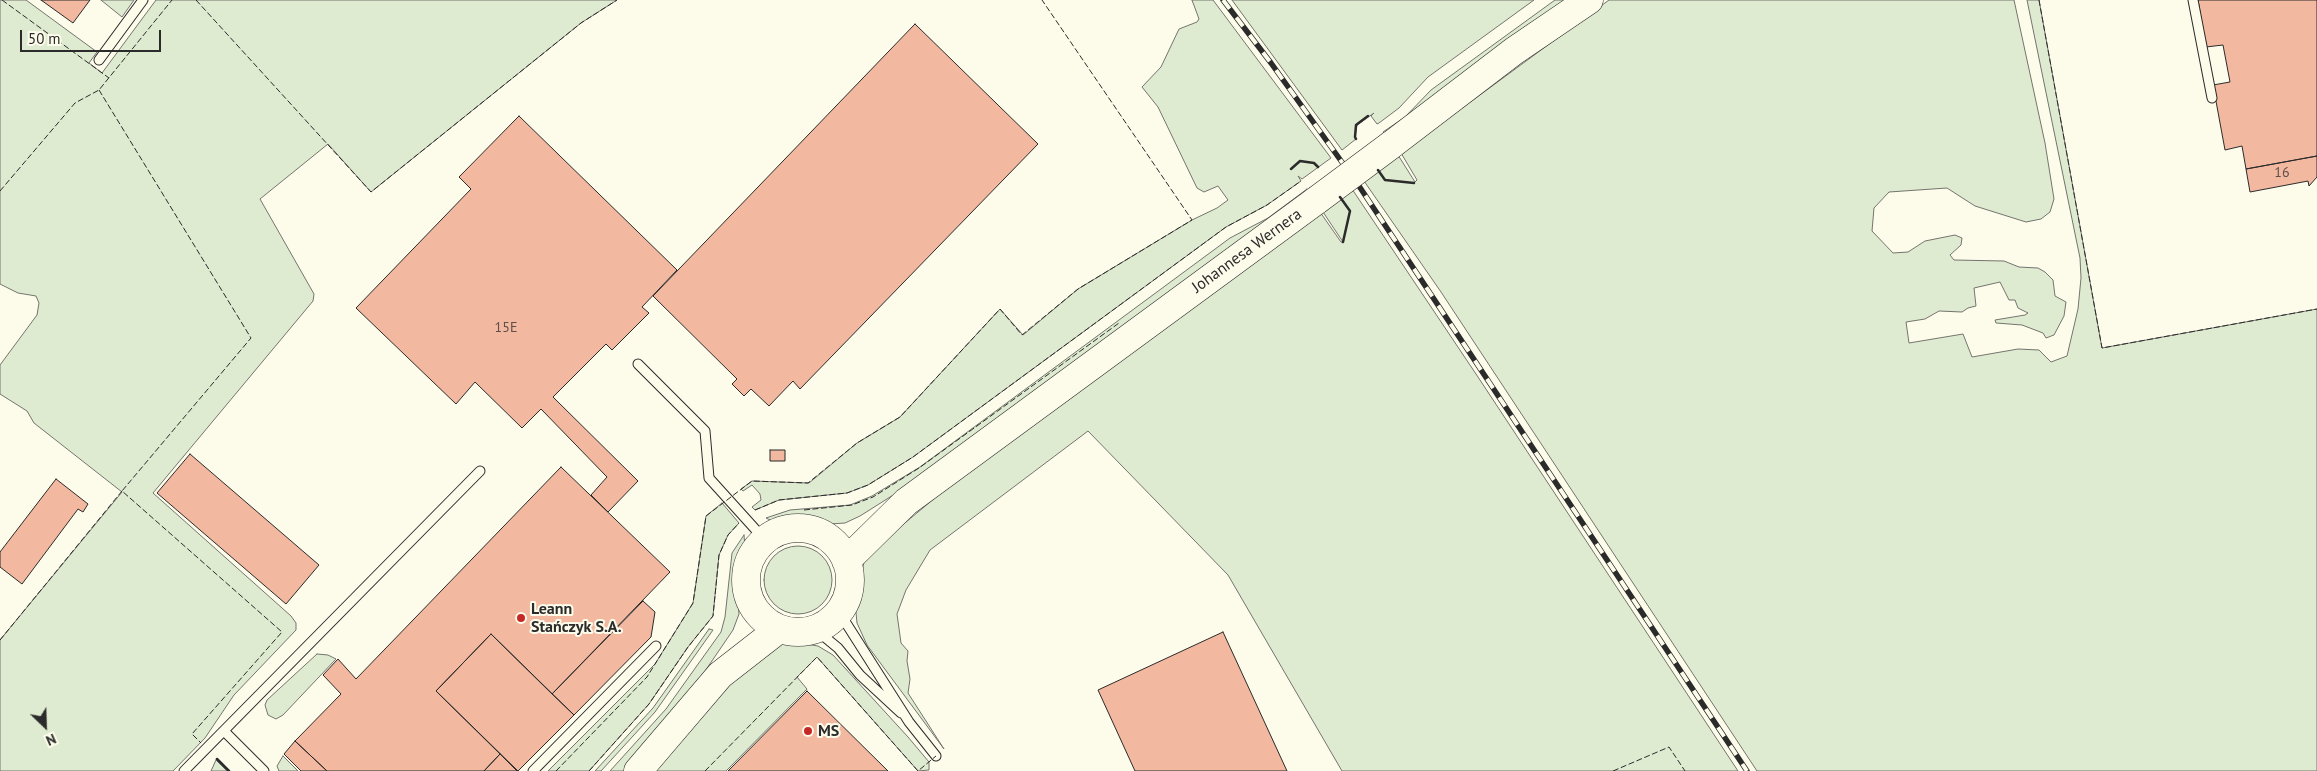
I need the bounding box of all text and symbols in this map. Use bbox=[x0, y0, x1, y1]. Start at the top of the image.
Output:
scale bar bbox=[22, 20, 164, 52]
text: 50 m bbox=[28, 29, 61, 48]
house number: 16 bbox=[2274, 165, 2290, 181]
street label: Johannesa Wernera bbox=[1188, 205, 1306, 297]
house number: 15E bbox=[495, 320, 517, 336]
place label: Leann Stańczyk S.A. bbox=[531, 599, 622, 637]
marker: Leann Stańczyk S.A. bbox=[515, 612, 527, 624]
north arrow bbox=[20, 701, 70, 751]
place label: MS bbox=[818, 721, 839, 741]
marker: MS bbox=[802, 725, 814, 737]
text: N bbox=[43, 730, 59, 750]

